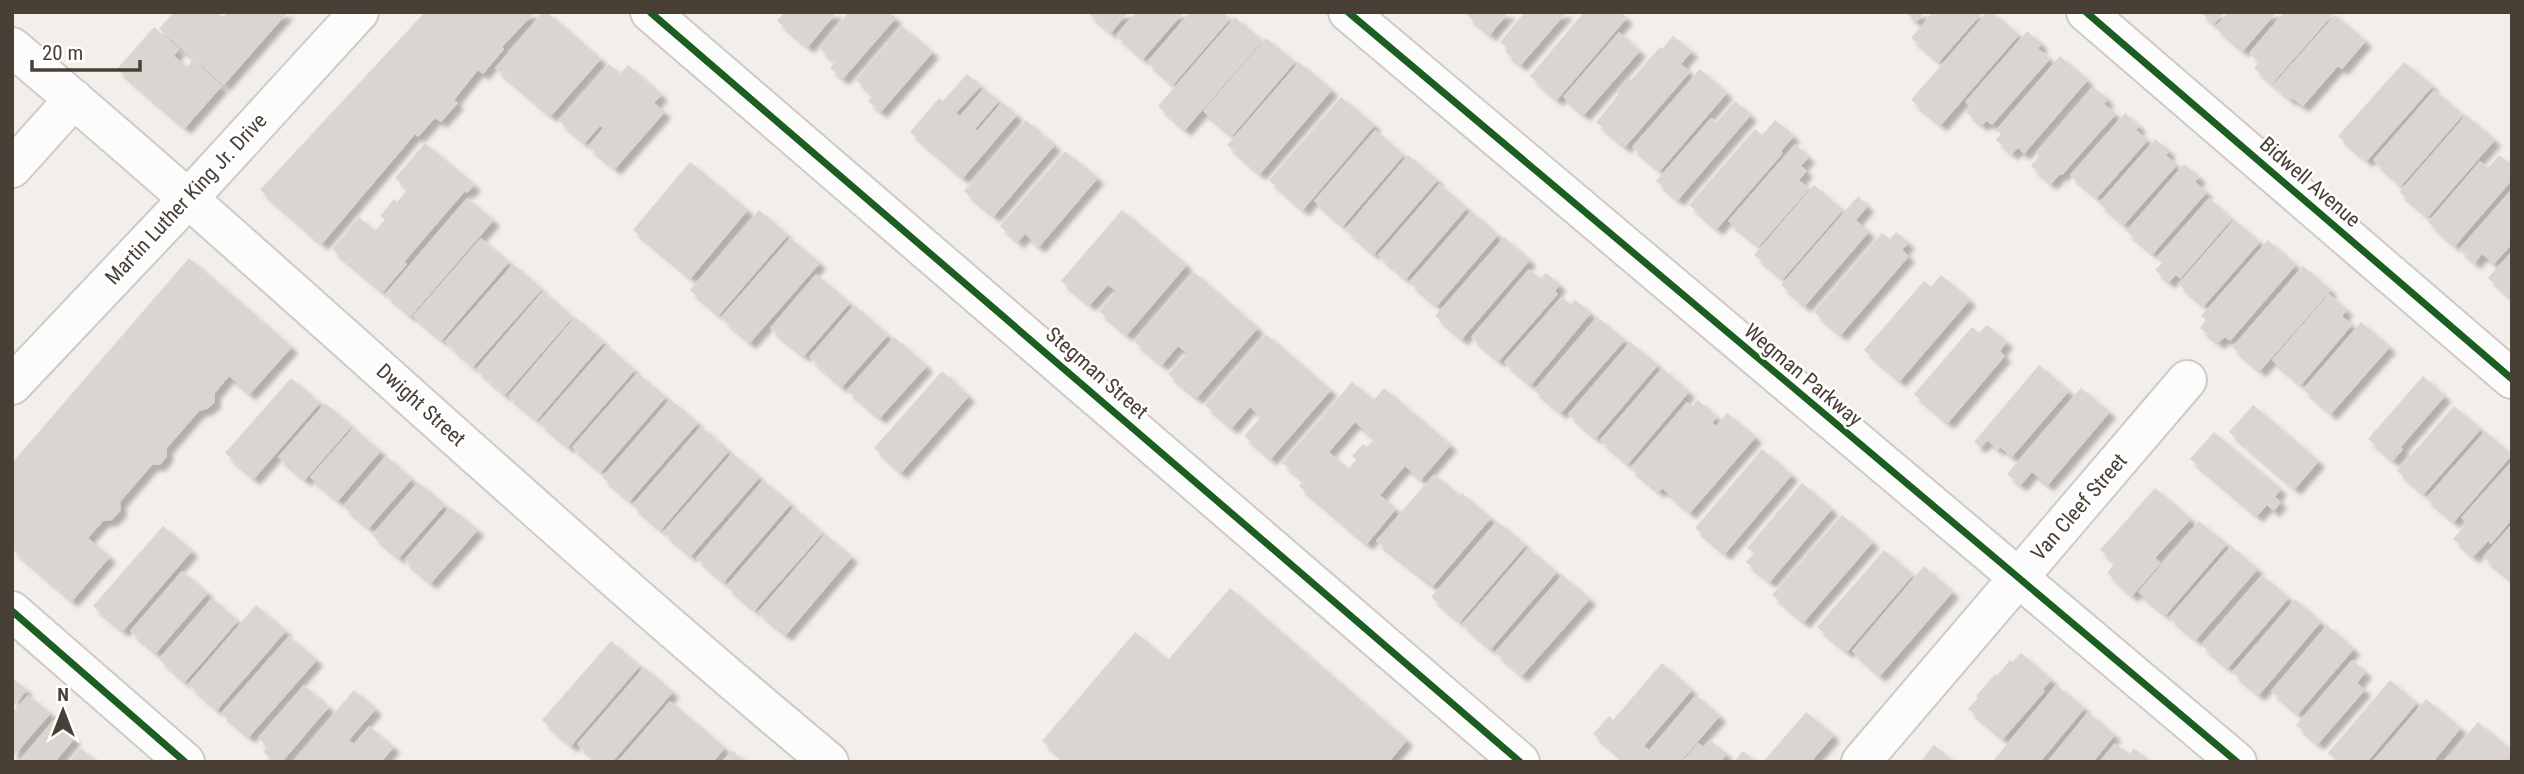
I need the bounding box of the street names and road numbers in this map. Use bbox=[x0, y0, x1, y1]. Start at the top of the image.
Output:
street label: Martin Luther King Jr. Drive bbox=[100, 108, 272, 290]
street label: Bidwell Avenue bbox=[2255, 132, 2365, 232]
street label: Wegman Parkway bbox=[1739, 319, 1867, 431]
street label: Stegman Street bbox=[1041, 322, 1153, 424]
street label: Dwight Street bbox=[372, 359, 470, 451]
street label: Van Cleef Street bbox=[2026, 449, 2132, 565]

